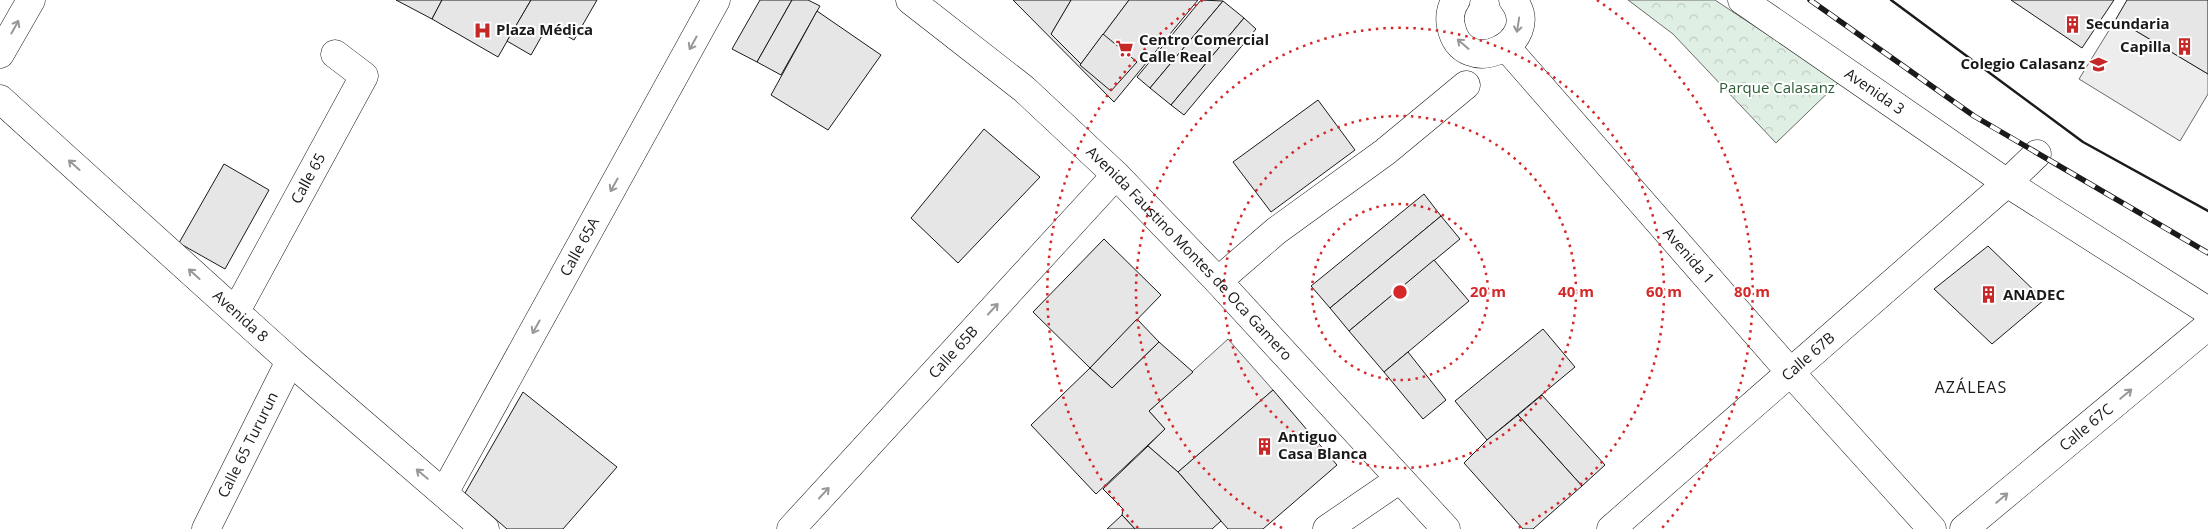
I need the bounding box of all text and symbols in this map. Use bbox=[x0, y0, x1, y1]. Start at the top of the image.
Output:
place label: Secundaria bbox=[2086, 13, 2170, 33]
building icon: Secundaria bbox=[2062, 14, 2082, 34]
one-way arrow bbox=[1513, 16, 1523, 32]
place label: Plaza Médica bbox=[496, 19, 593, 39]
hospital icon: Plaza Médica bbox=[472, 20, 492, 40]
one-way arrow bbox=[11, 21, 21, 35]
place label: Centro Comercial Calle Real bbox=[1139, 29, 1269, 66]
one-way arrow bbox=[688, 35, 698, 50]
place label: Capilla bbox=[2120, 36, 2171, 56]
building icon: Capilla bbox=[2175, 37, 2195, 57]
one-way arrow bbox=[1456, 38, 1469, 50]
supermarket icon: Centro Comercial Calle Real bbox=[1115, 39, 1135, 59]
place label: Colegio Calasanz bbox=[1961, 53, 2085, 73]
school or university icon: Colegio Calasanz bbox=[2089, 54, 2109, 74]
street label: Avenida 3 bbox=[1841, 63, 1909, 118]
park label: Parque Calasanz bbox=[1719, 77, 1835, 97]
street label: Avenida Faustino Montes de Oca Gamero bbox=[1083, 141, 1297, 364]
street label: Calle 65 bbox=[285, 149, 329, 207]
one-way arrow bbox=[67, 159, 80, 171]
one-way arrow bbox=[609, 177, 618, 192]
street label: Calle 65A bbox=[555, 213, 603, 279]
street label: Avenida 1 bbox=[1659, 223, 1719, 288]
one-way arrow bbox=[188, 268, 201, 280]
text: 20 m bbox=[1470, 281, 1506, 301]
text: 40 m bbox=[1558, 281, 1594, 301]
text: 60 m bbox=[1646, 281, 1682, 301]
text: 80 m bbox=[1734, 281, 1770, 301]
centre of rings bbox=[1391, 283, 1409, 301]
place label: ANADEC bbox=[2003, 284, 2065, 304]
street label: Avenida 8 bbox=[209, 285, 273, 346]
building icon: ANADEC bbox=[1979, 285, 1999, 305]
one-way arrow bbox=[987, 302, 999, 315]
one-way arrow bbox=[530, 319, 540, 334]
street label: Calle 65B bbox=[923, 321, 982, 382]
street label: Calle 67B bbox=[1777, 327, 1839, 385]
district label: AZÁLEAS bbox=[1935, 376, 2007, 398]
street label: Calle 65 Tururun bbox=[212, 388, 282, 501]
one-way arrow bbox=[2120, 388, 2133, 399]
street label: Calle 67C bbox=[2054, 398, 2117, 455]
place label: Antiguo Casa Blanca bbox=[1278, 426, 1367, 463]
building icon: Antiguo Casa Blanca bbox=[1254, 436, 1274, 456]
one-way arrow bbox=[415, 468, 428, 479]
one-way arrow bbox=[818, 487, 830, 500]
one-way arrow bbox=[1995, 492, 2008, 503]

